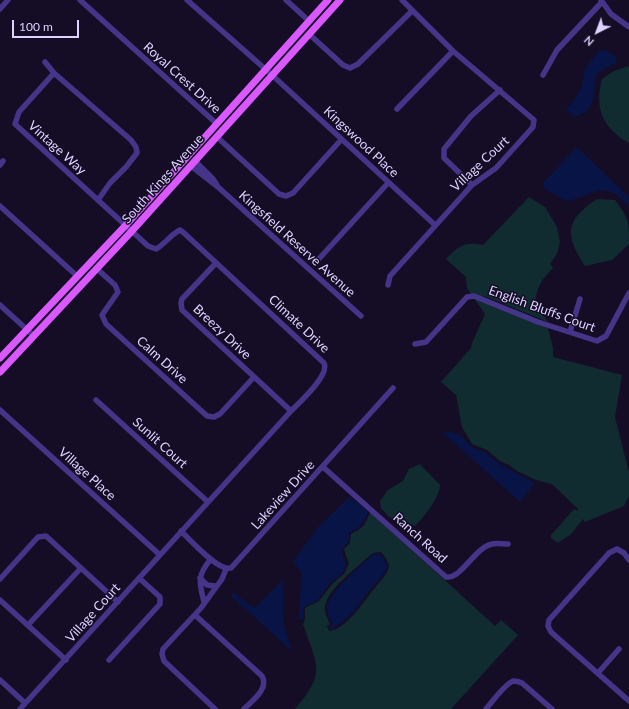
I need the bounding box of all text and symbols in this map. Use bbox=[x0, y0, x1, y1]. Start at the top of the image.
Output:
scale bar bbox=[14, 12, 81, 38]
north arrow bbox=[577, 12, 617, 52]
text: 100 m bbox=[19, 19, 53, 34]
text: N bbox=[581, 34, 596, 49]
street label: Royal Crest Drive bbox=[140, 39, 224, 117]
street label: Kingswood Place bbox=[320, 103, 402, 181]
street label: Vintage Way bbox=[25, 118, 89, 178]
street label: South Kings Avenue bbox=[119, 131, 207, 227]
street label: Village Court bbox=[448, 133, 512, 195]
street label: Kingsfield Reserve Avenue bbox=[236, 188, 358, 300]
street label: English Bluffs Court bbox=[486, 282, 598, 336]
street label: Climate Drive bbox=[265, 292, 333, 356]
street label: Breezy Drive bbox=[190, 301, 254, 363]
street label: Calm Drive bbox=[133, 333, 191, 387]
street label: Sunlit Court bbox=[129, 414, 191, 472]
street label: Village Place bbox=[55, 444, 119, 504]
street label: Lakeview Drive bbox=[248, 457, 318, 533]
street label: Ranch Road bbox=[390, 510, 450, 566]
street label: Village Court bbox=[62, 580, 124, 646]

